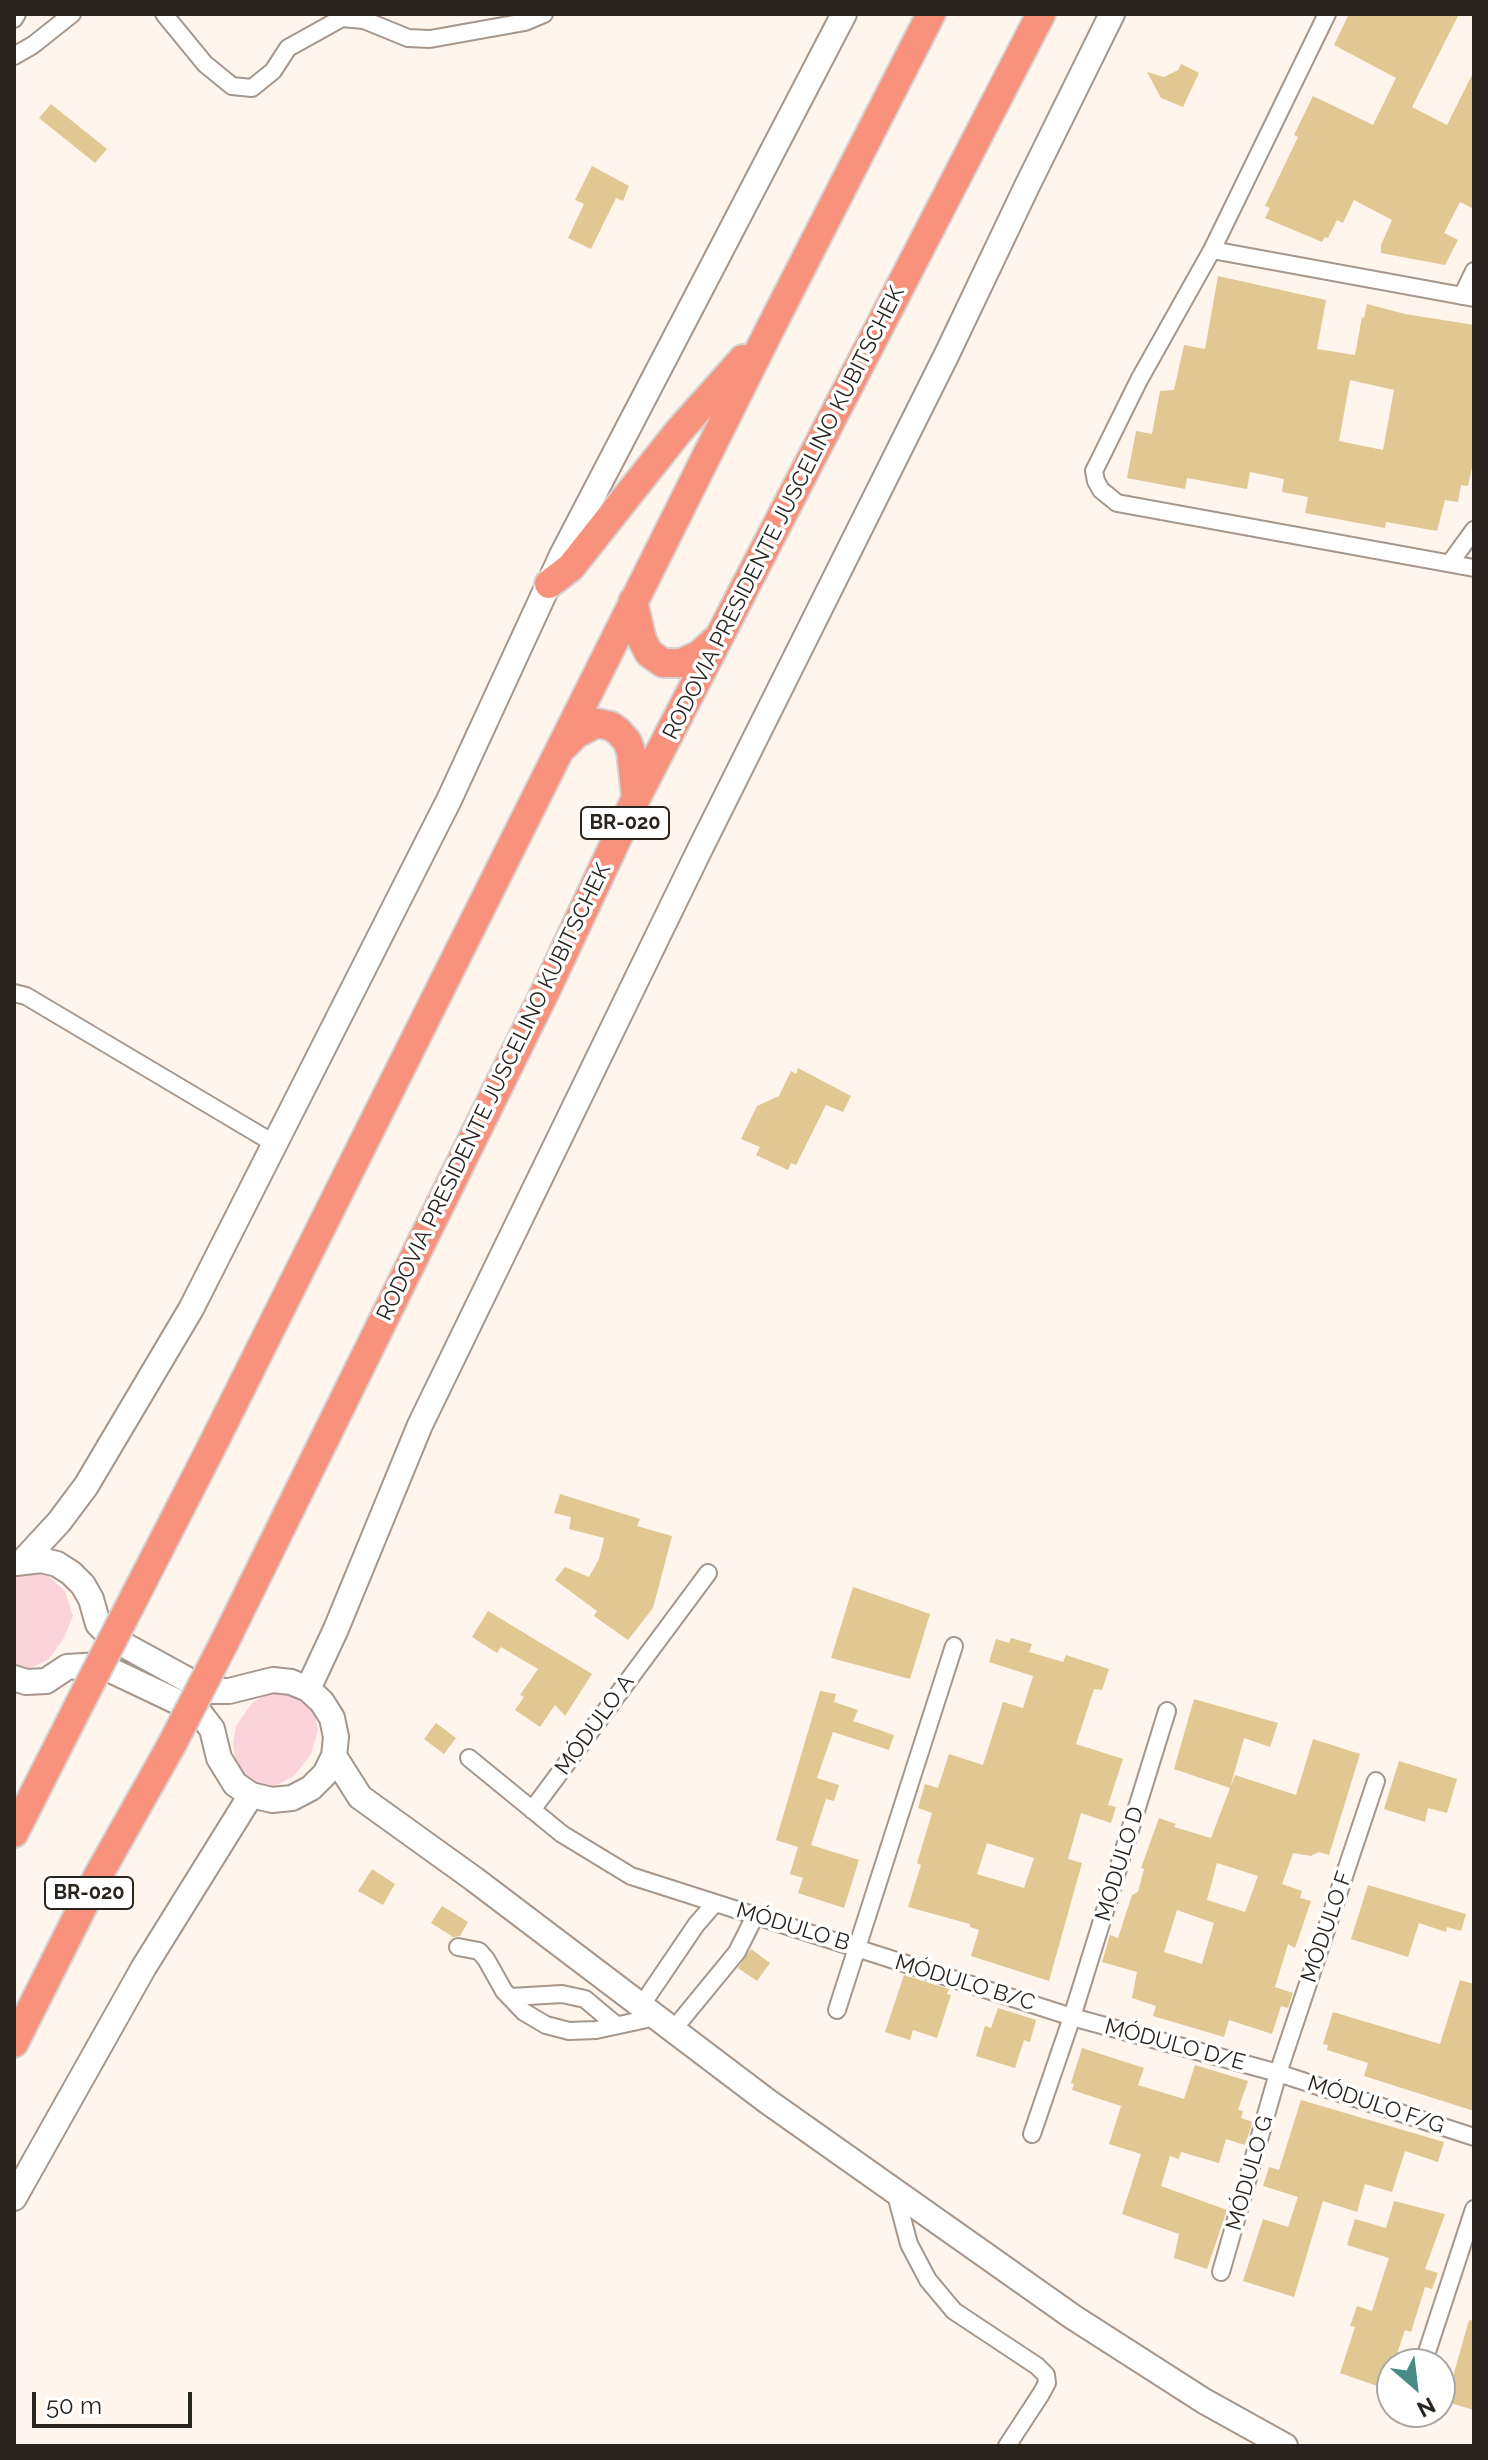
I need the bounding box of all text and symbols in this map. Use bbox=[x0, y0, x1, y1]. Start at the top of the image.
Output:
street label: RODOVIA PRESIDENTE JUSCELINO KUBITSCHEK bbox=[658, 282, 910, 744]
road number: BR-020 bbox=[581, 807, 669, 839]
street label: RODOVIA PRESIDENTE JUSCELINO KUBITSCHEK bbox=[371, 859, 617, 1325]
street label: MÓDULO A bbox=[550, 1670, 640, 1780]
street label: MÓDULO D bbox=[1090, 1804, 1150, 1924]
street label: MÓDULO F bbox=[1296, 1868, 1358, 1986]
road number: BR-020 bbox=[45, 1877, 133, 1909]
street label: MÓDULO B bbox=[733, 1897, 853, 1957]
street label: MÓDULO B/C bbox=[892, 1949, 1038, 2017]
street label: MÓDULO D/E bbox=[1102, 2014, 1248, 2076]
street label: MÓDULO F/G bbox=[1304, 2070, 1448, 2140]
street label: MÓDULO G bbox=[1221, 2113, 1279, 2233]
north arrow bbox=[1376, 2348, 1456, 2428]
scale bar bbox=[36, 2376, 196, 2426]
text: 50 m bbox=[46, 2391, 102, 2420]
text: N bbox=[1413, 2392, 1440, 2423]

